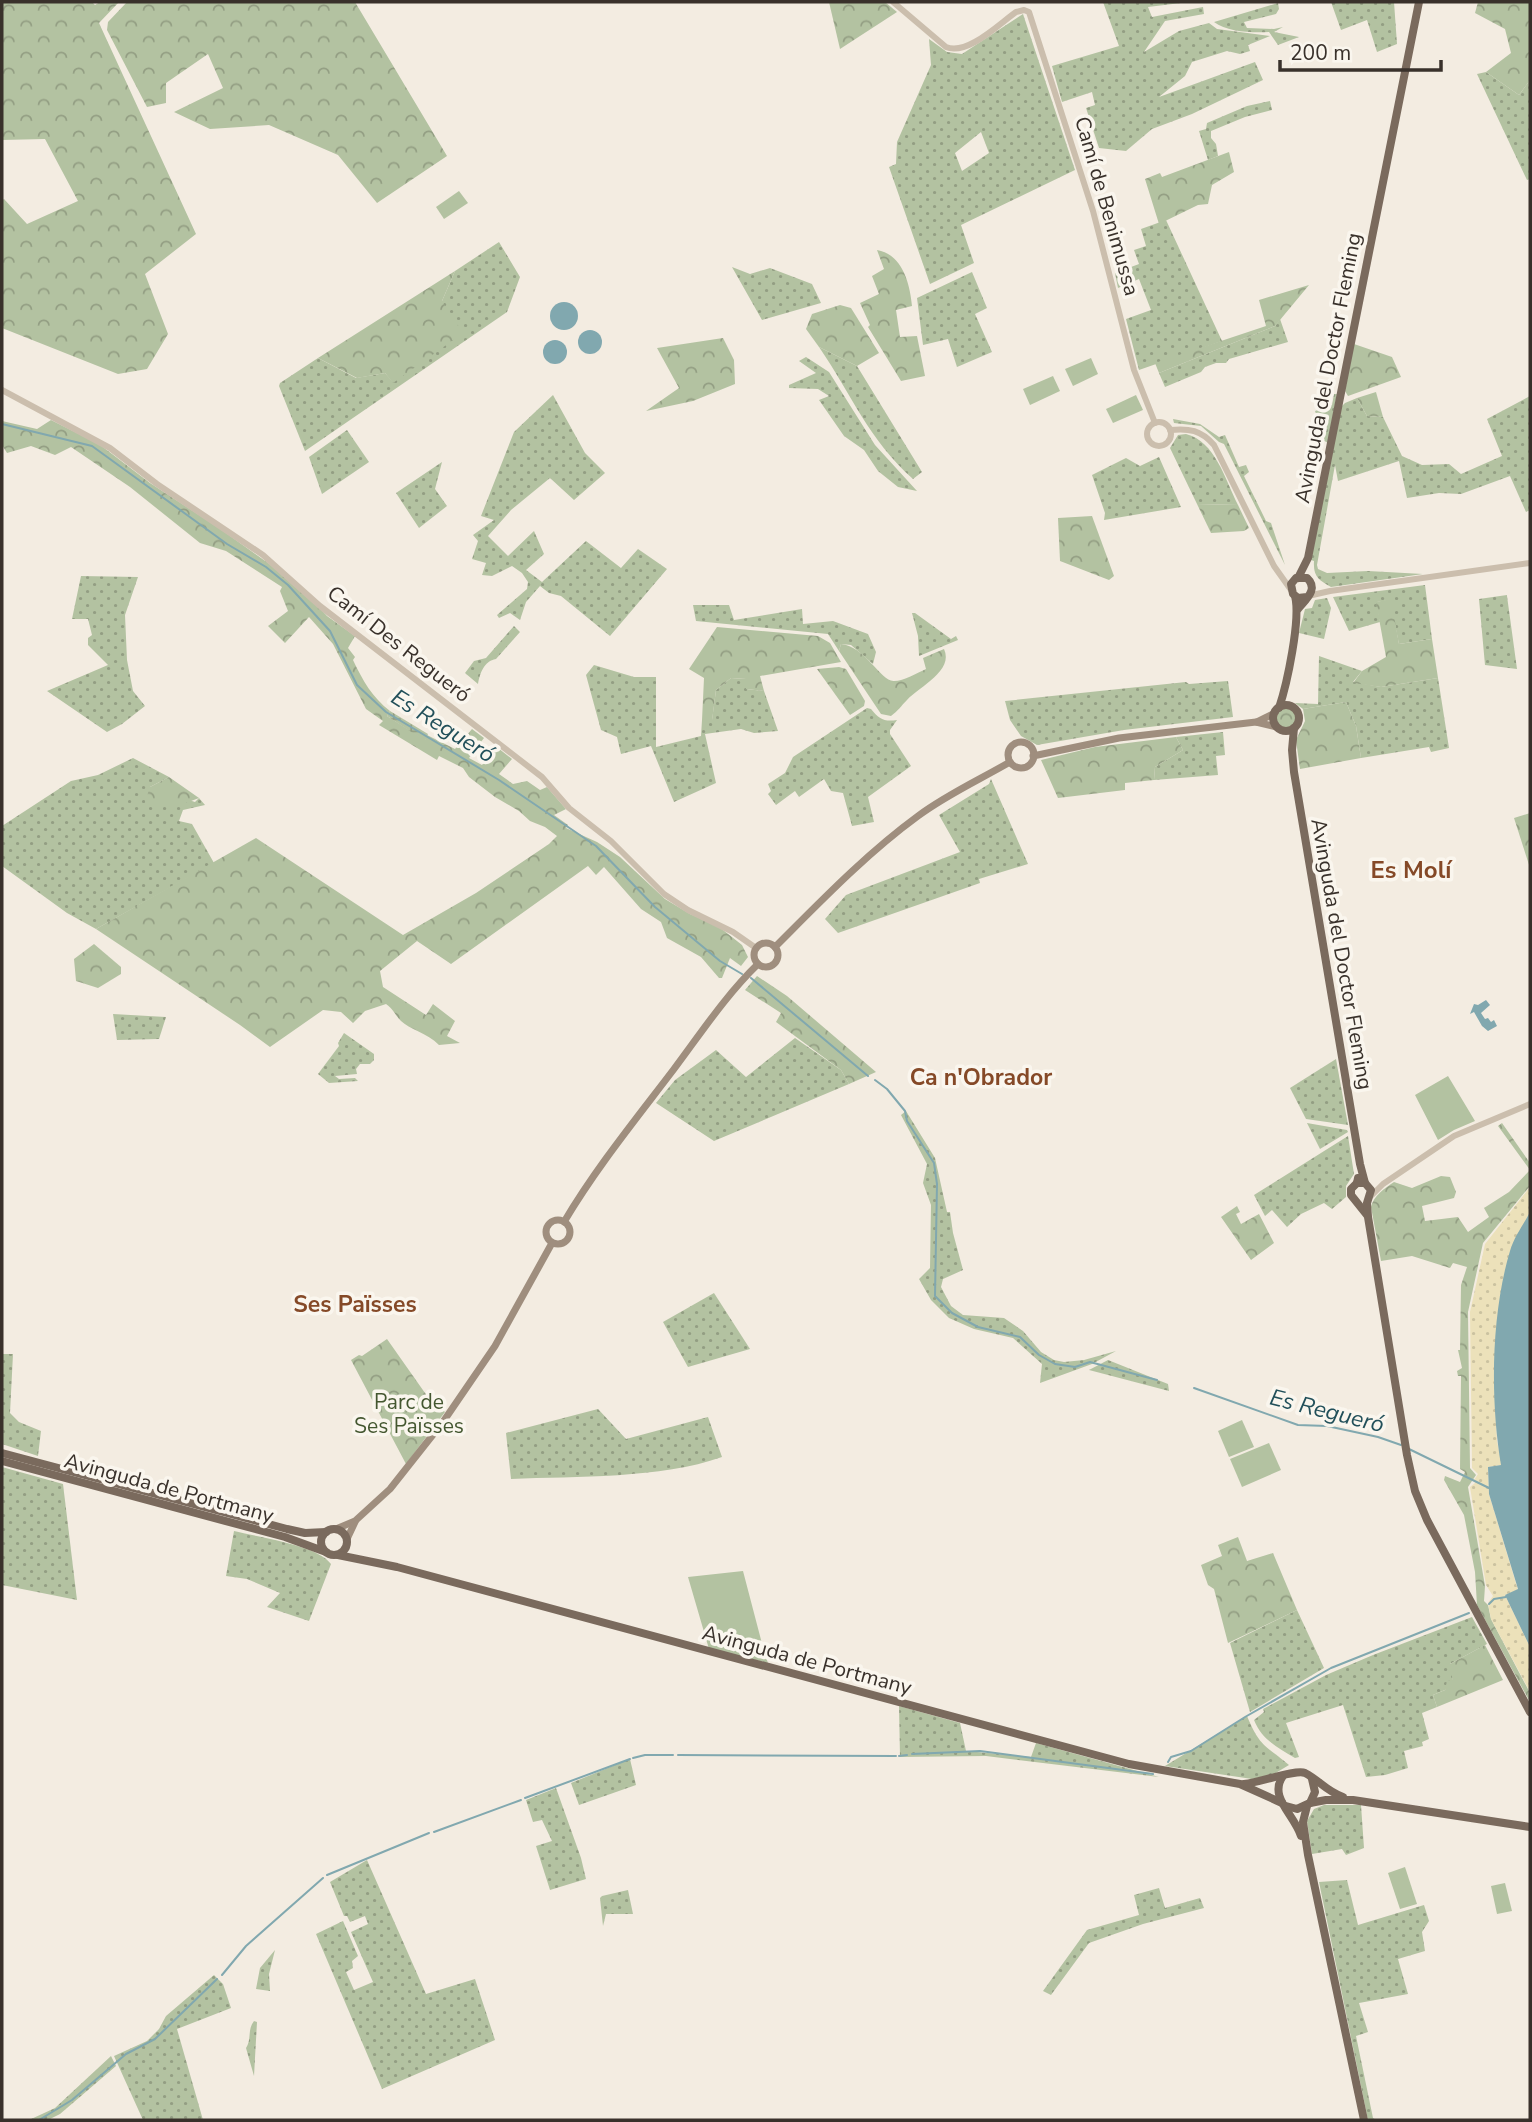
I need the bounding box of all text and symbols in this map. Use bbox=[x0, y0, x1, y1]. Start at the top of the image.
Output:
scale bar bbox=[1280, 28, 1441, 72]
text: 200 m bbox=[1290, 39, 1351, 67]
street label: Camí de Benimussa bbox=[1068, 113, 1146, 299]
street label: Avinguda del Doctor Fleming bbox=[1288, 230, 1368, 506]
street label: Camí Des Regueró bbox=[322, 579, 476, 709]
water label: Es Regueró bbox=[385, 682, 501, 770]
street label: Avinguda del Doctor Fleming bbox=[1304, 816, 1380, 1092]
district label: Es Molí bbox=[1371, 854, 1453, 886]
district label: Ca n'Obrador bbox=[910, 1062, 1052, 1093]
district label: Ses Païsses bbox=[293, 1289, 417, 1320]
water label: Es Regueró bbox=[1266, 1382, 1388, 1440]
park label: Parc de Ses Païsses bbox=[354, 1388, 464, 1440]
street label: Avinguda de Portmany bbox=[61, 1447, 277, 1529]
street label: Avinguda de Portmany bbox=[699, 1619, 915, 1701]

